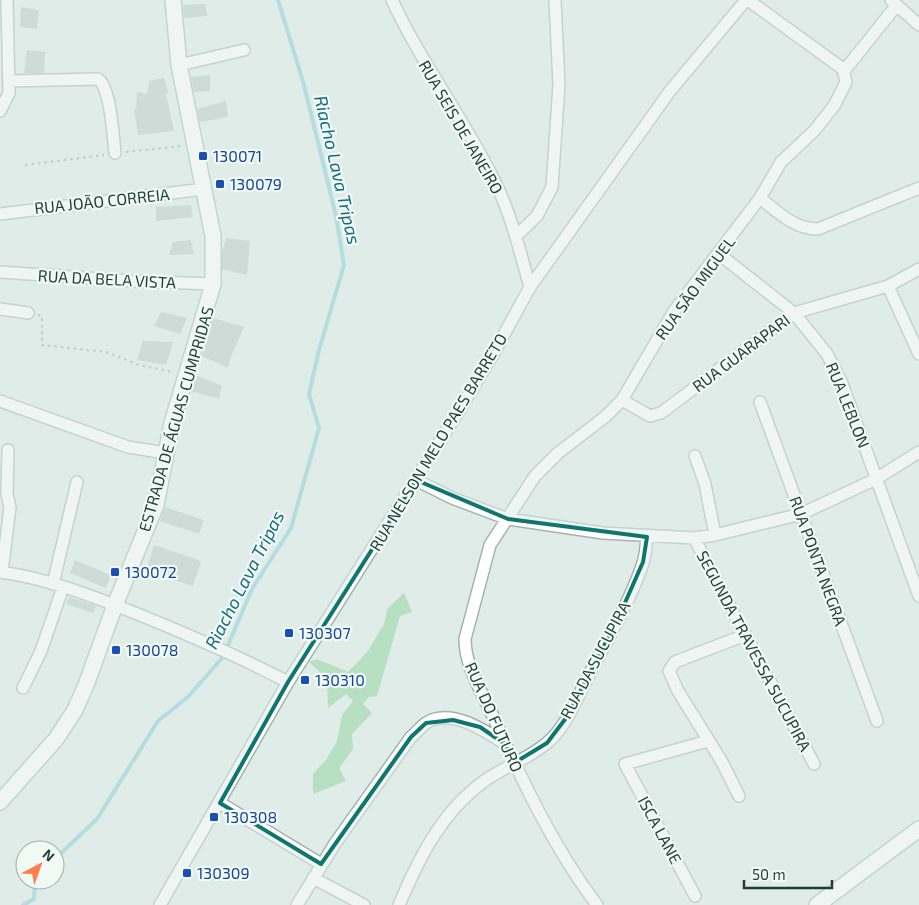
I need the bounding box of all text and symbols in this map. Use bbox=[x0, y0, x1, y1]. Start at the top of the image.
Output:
street label: RUA SEIS DE JANEIRO bbox=[415, 56, 508, 197]
water label: Riacho Lava Tripas bbox=[310, 93, 366, 246]
place label: 130071 bbox=[213, 146, 262, 165]
marker: 130071 bbox=[197, 150, 209, 162]
place label: 130079 bbox=[230, 174, 282, 193]
marker: 130079 bbox=[214, 178, 226, 190]
street label: RUA JOÃO CORREIA bbox=[33, 184, 171, 217]
street label: RUA SÃO MIGUEL bbox=[651, 232, 738, 343]
street label: RUA DA BELA VISTA bbox=[37, 265, 177, 292]
street label: ESTRADA DE ÁGUAS CUMPRIDAS bbox=[134, 304, 217, 534]
street label: RUA GUARAPARI bbox=[688, 310, 793, 395]
street label: RUA NELSON MELO PAES BARRETO bbox=[365, 329, 510, 554]
street label: RUA LEBLON bbox=[823, 359, 874, 450]
street label: RUA PONTA NEGRA bbox=[786, 493, 851, 628]
water label: Riacho Lava Tripas bbox=[200, 507, 288, 652]
street label: SEGUNDA TRAVESSA SUCUPIRA bbox=[693, 547, 816, 754]
place label: 130072 bbox=[125, 562, 177, 581]
marker: 130072 bbox=[109, 566, 121, 578]
street label: RUA DA SUCUPIRA bbox=[556, 598, 634, 722]
place label: 130307 bbox=[299, 623, 351, 642]
marker: 130307 bbox=[283, 627, 295, 639]
place label: 130078 bbox=[126, 640, 178, 659]
marker: 130078 bbox=[110, 644, 122, 656]
street label: RUA DO FUTURO bbox=[462, 659, 527, 775]
place label: 130310 bbox=[315, 670, 365, 689]
marker: 130310 bbox=[299, 674, 311, 686]
street label: ISCA LANE bbox=[635, 793, 686, 867]
place label: 130308 bbox=[224, 807, 277, 826]
marker: 130308 bbox=[208, 811, 220, 823]
north arrow bbox=[15, 840, 65, 890]
text: N bbox=[39, 845, 58, 865]
scale bar bbox=[744, 858, 832, 890]
place label: 130309 bbox=[197, 863, 250, 882]
text: 50 m bbox=[752, 865, 786, 883]
marker: 130309 bbox=[181, 867, 193, 879]

